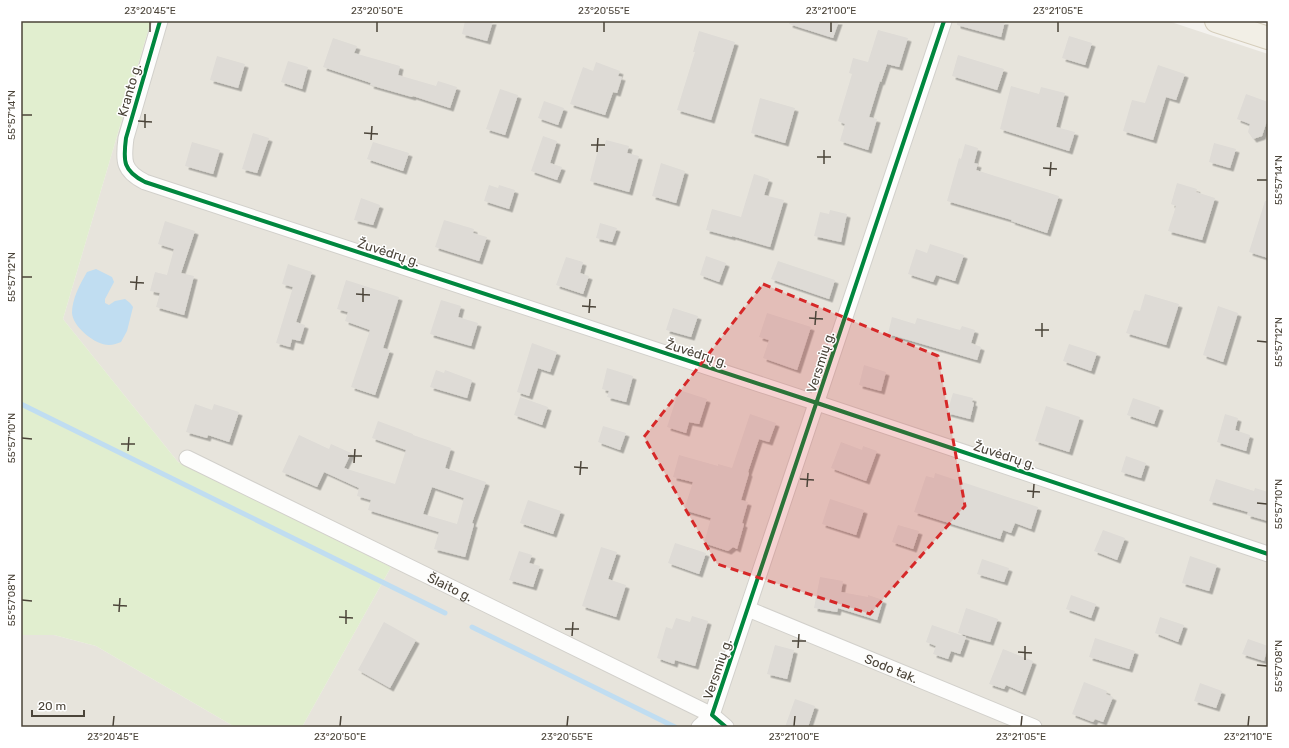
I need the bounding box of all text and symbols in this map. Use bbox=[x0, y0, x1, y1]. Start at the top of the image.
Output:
text: 23°20'45"E bbox=[124, 5, 176, 17]
text: 23°20'50"E bbox=[351, 5, 403, 17]
text: 23°20'55"E bbox=[578, 5, 630, 17]
text: 23°21'00"E bbox=[806, 5, 856, 17]
text: 23°21'05"E bbox=[1033, 5, 1083, 17]
street label: Kranto g. bbox=[115, 62, 145, 119]
text: 55°57'14"N bbox=[6, 90, 18, 140]
text: 55°57'14"N bbox=[1273, 155, 1285, 205]
street label: Žuvėdrų g. bbox=[356, 235, 422, 271]
text: 55°57'12"N bbox=[6, 252, 18, 302]
text: 55°57'12"N bbox=[1273, 317, 1285, 367]
street label: Versmių g. bbox=[804, 330, 838, 395]
street label: Žuvėdrų g. bbox=[664, 336, 730, 372]
text: 55°57'10"N bbox=[6, 413, 18, 463]
street label: Žuvėdrų g. bbox=[972, 438, 1038, 474]
text: 55°57'10"N bbox=[1273, 479, 1285, 529]
street label: Šlaito g. bbox=[425, 570, 475, 605]
text: 55°57'08"N bbox=[6, 574, 18, 626]
street label: Versmių g. bbox=[700, 637, 736, 702]
text: 55°57'08"N bbox=[1273, 640, 1285, 692]
street label: Sodo tak. bbox=[862, 651, 920, 686]
scale bar bbox=[32, 692, 84, 718]
text: 20 m bbox=[38, 699, 66, 713]
text: 23°20'45"E bbox=[87, 731, 139, 743]
text: 23°20'50"E bbox=[314, 731, 366, 743]
text: 23°20'55"E bbox=[541, 731, 593, 743]
text: 23°21'00"E bbox=[769, 731, 819, 743]
text: 23°21'05"E bbox=[996, 731, 1046, 743]
text: 23°21'10"E bbox=[1224, 731, 1272, 743]

